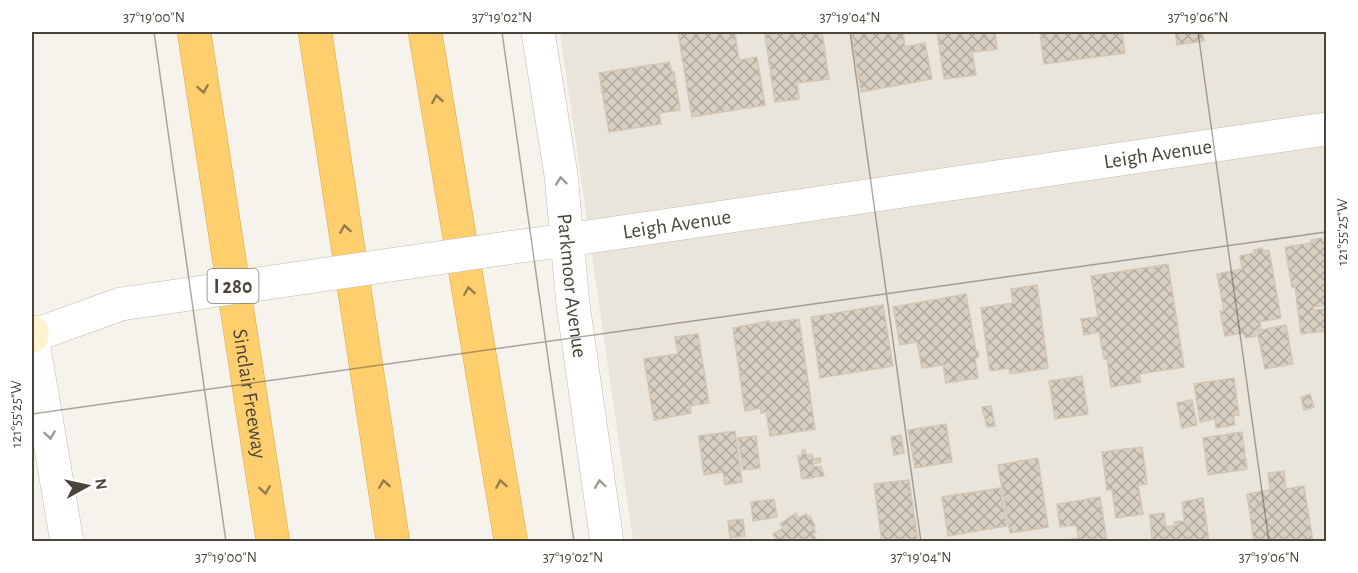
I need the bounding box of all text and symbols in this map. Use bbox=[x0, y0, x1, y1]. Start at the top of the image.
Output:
text: 37°19'00"N bbox=[123, 10, 185, 25]
text: 37°19'02"N bbox=[472, 10, 532, 25]
text: 37°19'04"N bbox=[819, 10, 881, 25]
text: 37°19'06"N bbox=[1168, 10, 1228, 25]
one-way arrow bbox=[196, 85, 208, 94]
one-way arrow bbox=[431, 95, 443, 104]
street label: Leigh Avenue bbox=[1102, 136, 1213, 172]
one-way arrow bbox=[555, 177, 568, 186]
text: 121°55'25"W bbox=[1335, 198, 1350, 266]
street label: Leigh Avenue bbox=[621, 206, 732, 243]
street label: Parkmoor Avenue bbox=[554, 213, 591, 359]
one-way arrow bbox=[339, 224, 351, 233]
road number: I 280 bbox=[208, 269, 258, 303]
one-way arrow bbox=[463, 287, 476, 297]
street label: Sinclair Freeway bbox=[229, 327, 270, 460]
text: 121°55'25"W bbox=[9, 380, 24, 448]
one-way arrow bbox=[43, 430, 55, 439]
north arrow bbox=[57, 456, 117, 516]
text: N bbox=[92, 477, 110, 491]
one-way arrow bbox=[378, 479, 390, 488]
one-way arrow bbox=[496, 479, 508, 488]
one-way arrow bbox=[594, 479, 606, 488]
one-way arrow bbox=[258, 485, 270, 494]
text: 37°19'00"N bbox=[195, 550, 257, 565]
text: 37°19'02"N bbox=[543, 550, 603, 565]
text: 37°19'04"N bbox=[890, 550, 952, 565]
text: 37°19'06"N bbox=[1239, 550, 1299, 565]

